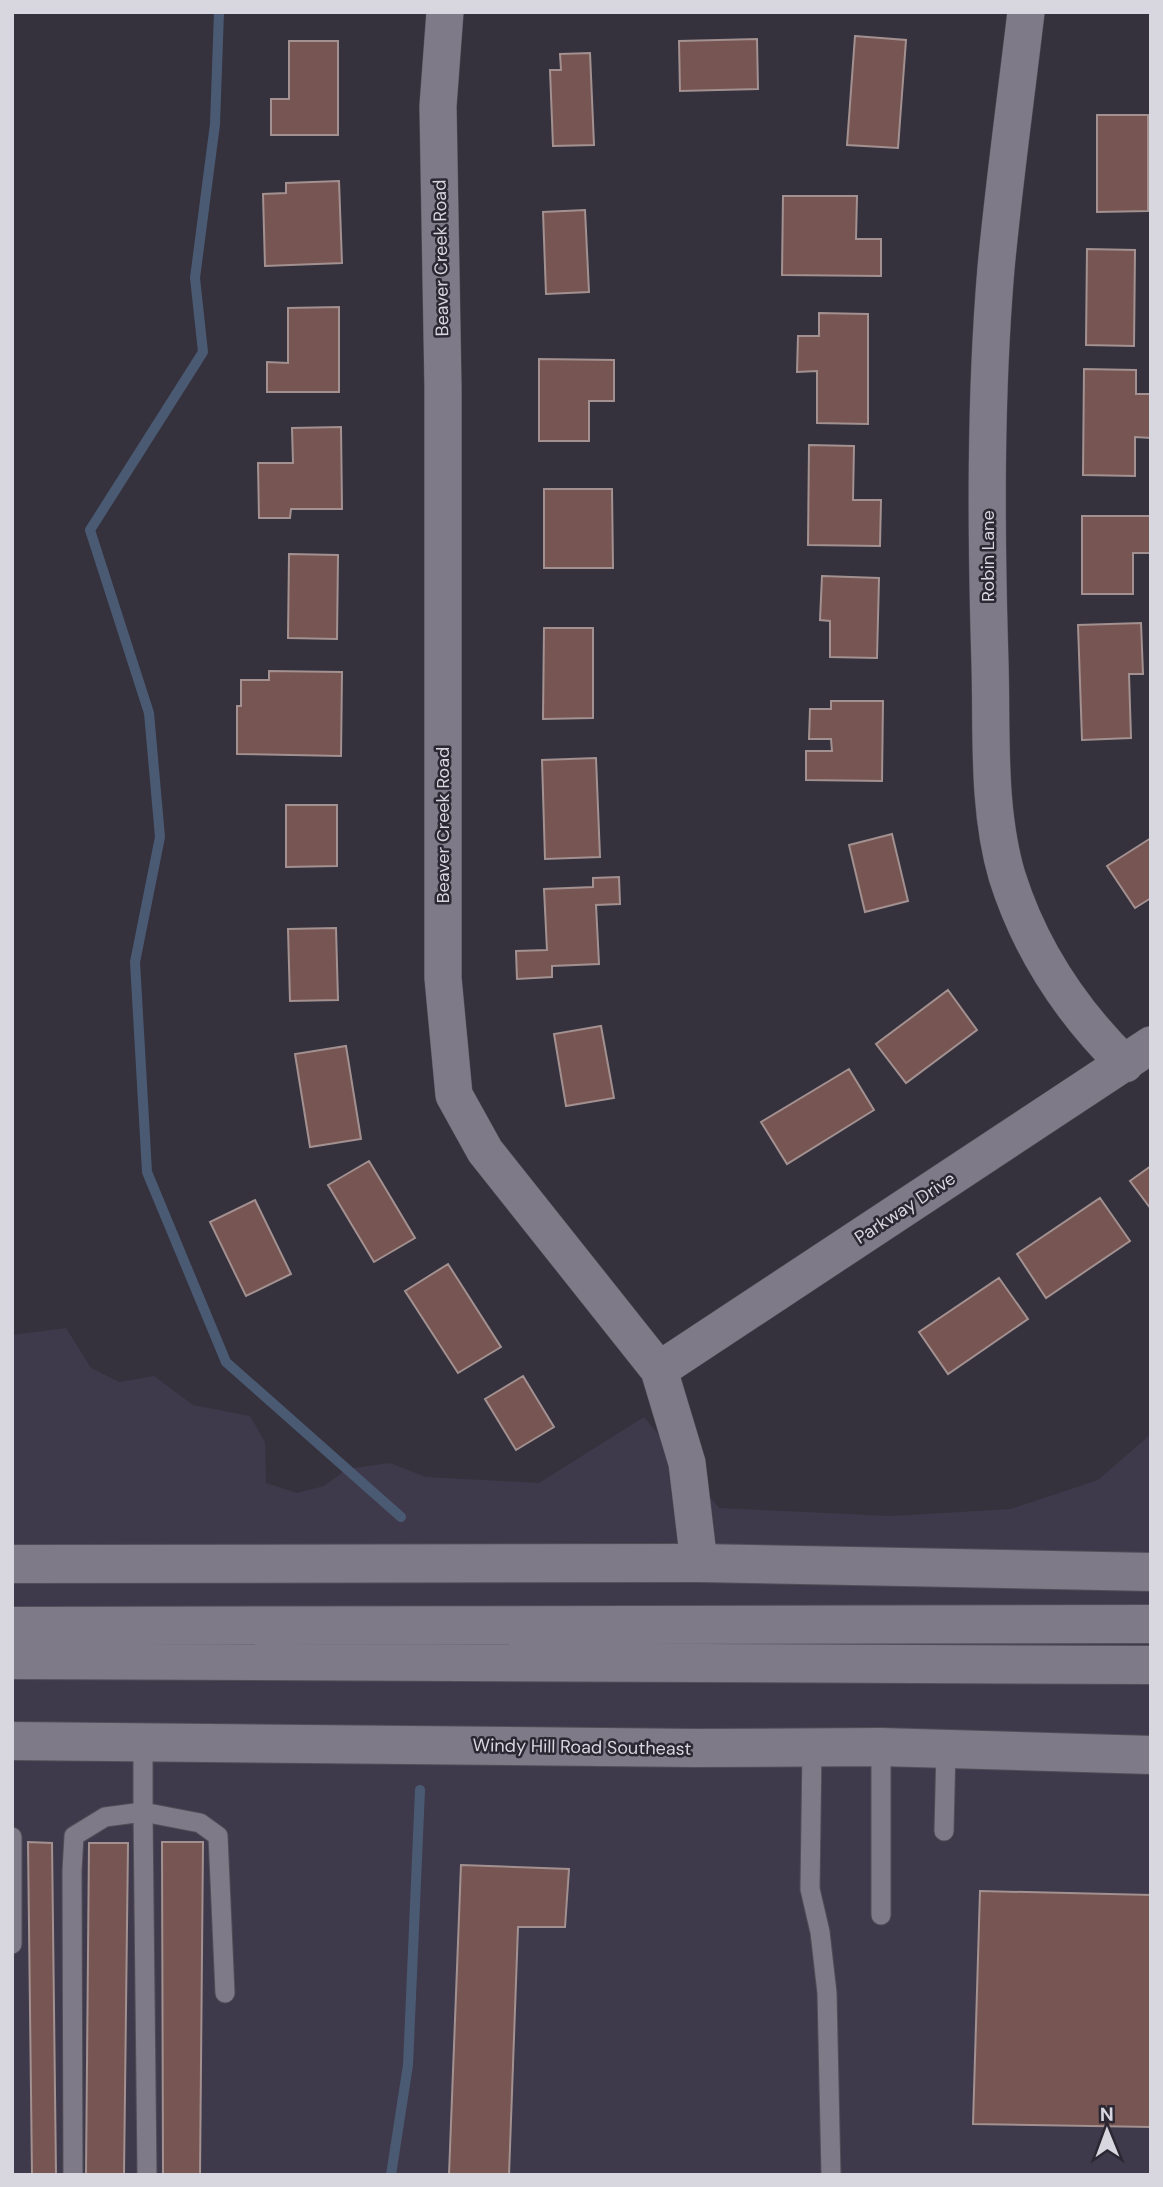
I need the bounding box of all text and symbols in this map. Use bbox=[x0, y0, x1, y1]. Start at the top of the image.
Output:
street label: Beaver Creek Road bbox=[428, 179, 454, 337]
street label: Robin Lane bbox=[976, 510, 1000, 602]
street label: Beaver Creek Road bbox=[431, 747, 455, 903]
street label: Parkway Drive bbox=[850, 1166, 960, 1250]
street label: Windy Hill Road Southeast bbox=[472, 1733, 692, 1761]
north arrow bbox=[1072, 2096, 1142, 2166]
text: N bbox=[1100, 2102, 1114, 2127]

